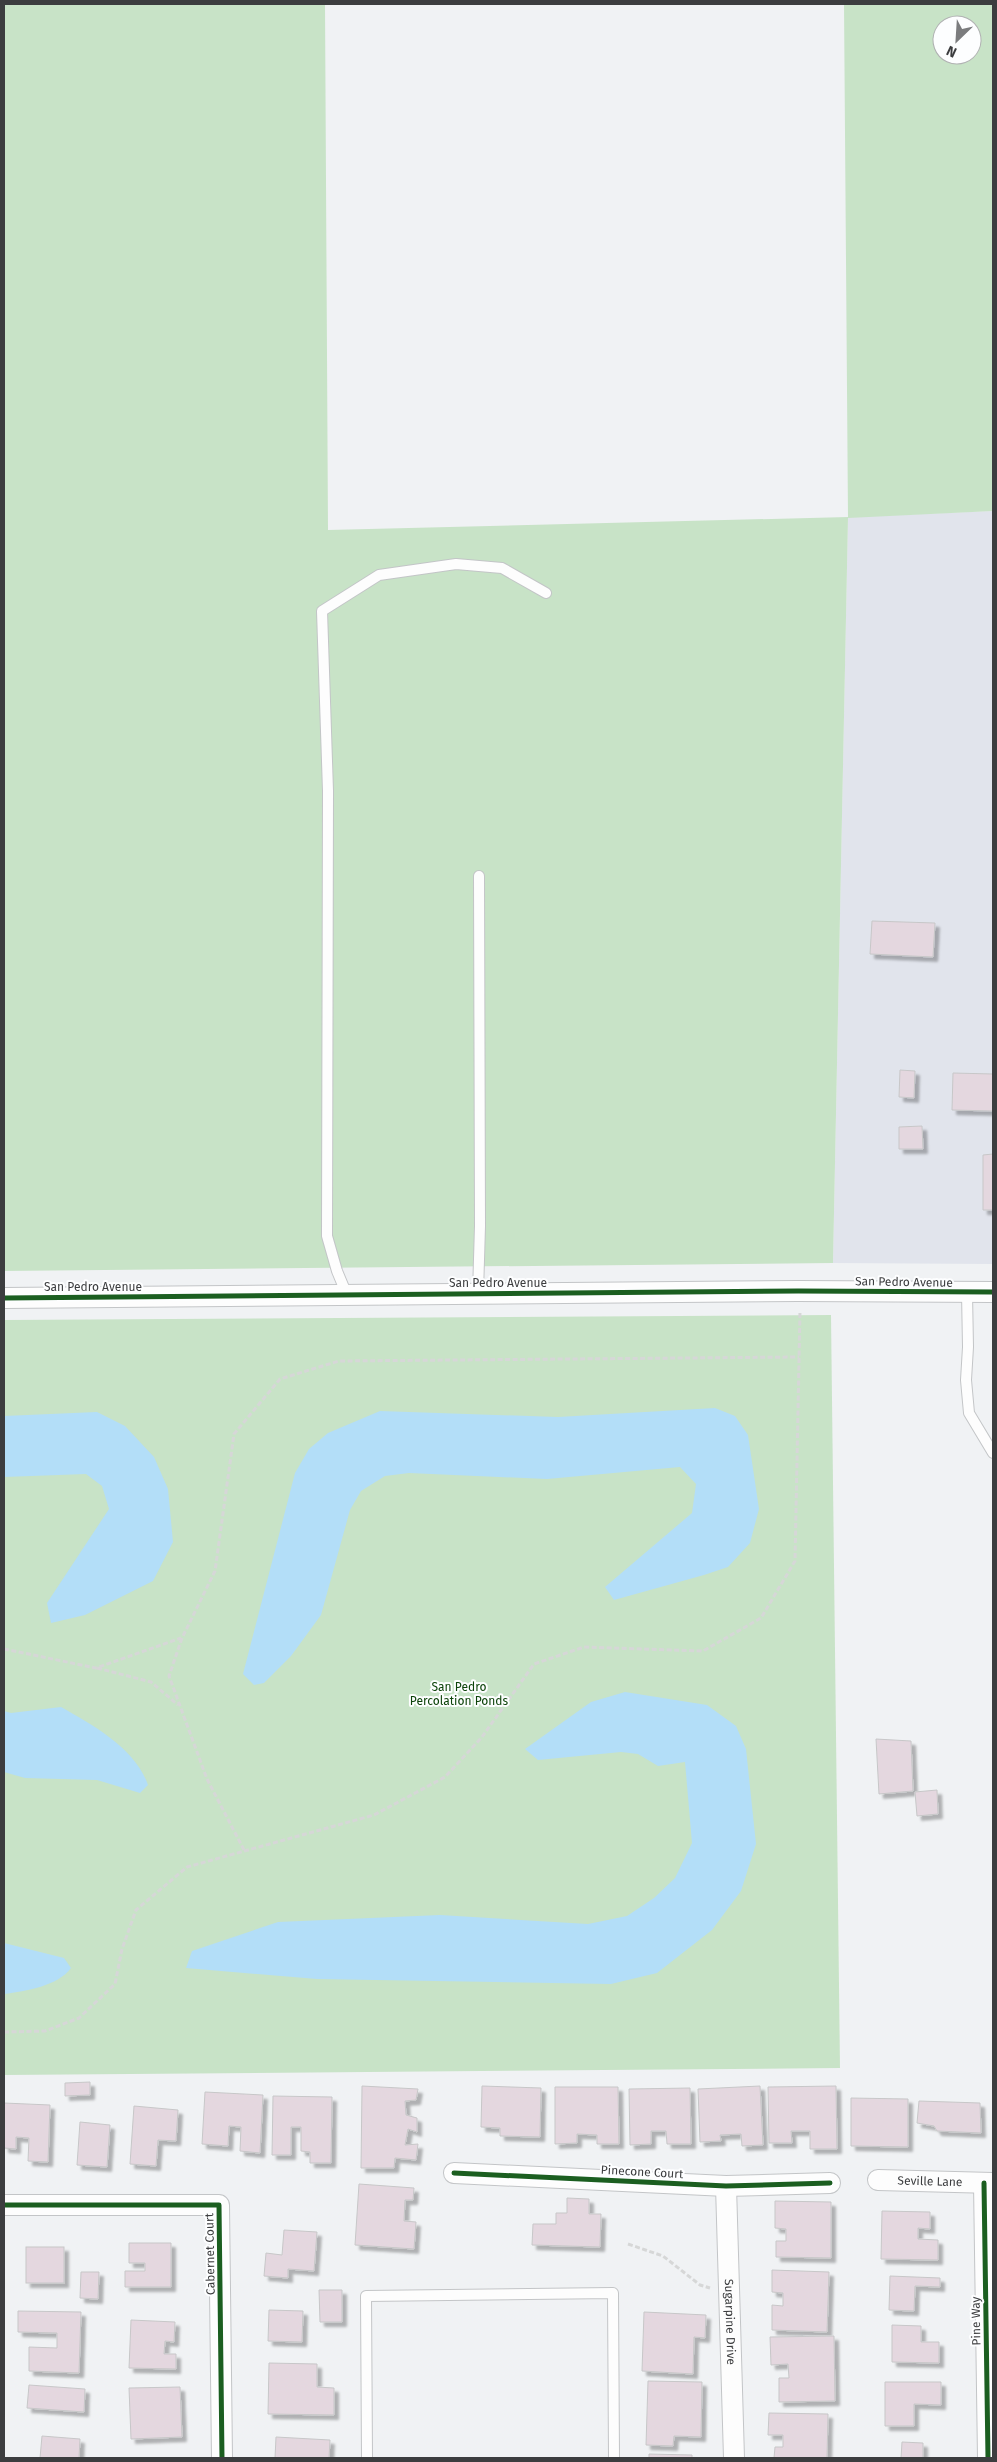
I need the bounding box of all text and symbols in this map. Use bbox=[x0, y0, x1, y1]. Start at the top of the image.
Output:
north arrow bbox=[932, 15, 982, 65]
text: N bbox=[944, 42, 960, 61]
street label: San Pedro Avenue bbox=[855, 1274, 953, 1290]
street label: San Pedro Avenue bbox=[449, 1276, 547, 1290]
street label: San Pedro Avenue bbox=[44, 1280, 142, 1294]
park label: San Pedro Percolation Ponds bbox=[410, 1680, 509, 1708]
street label: Pinecone Court bbox=[600, 2163, 684, 2181]
street label: Seville Lane bbox=[897, 2174, 963, 2189]
street label: Cabernet Court bbox=[202, 2212, 218, 2295]
street label: Sugarpine Drive bbox=[722, 2279, 738, 2365]
street label: Pine Way bbox=[969, 2296, 983, 2346]

